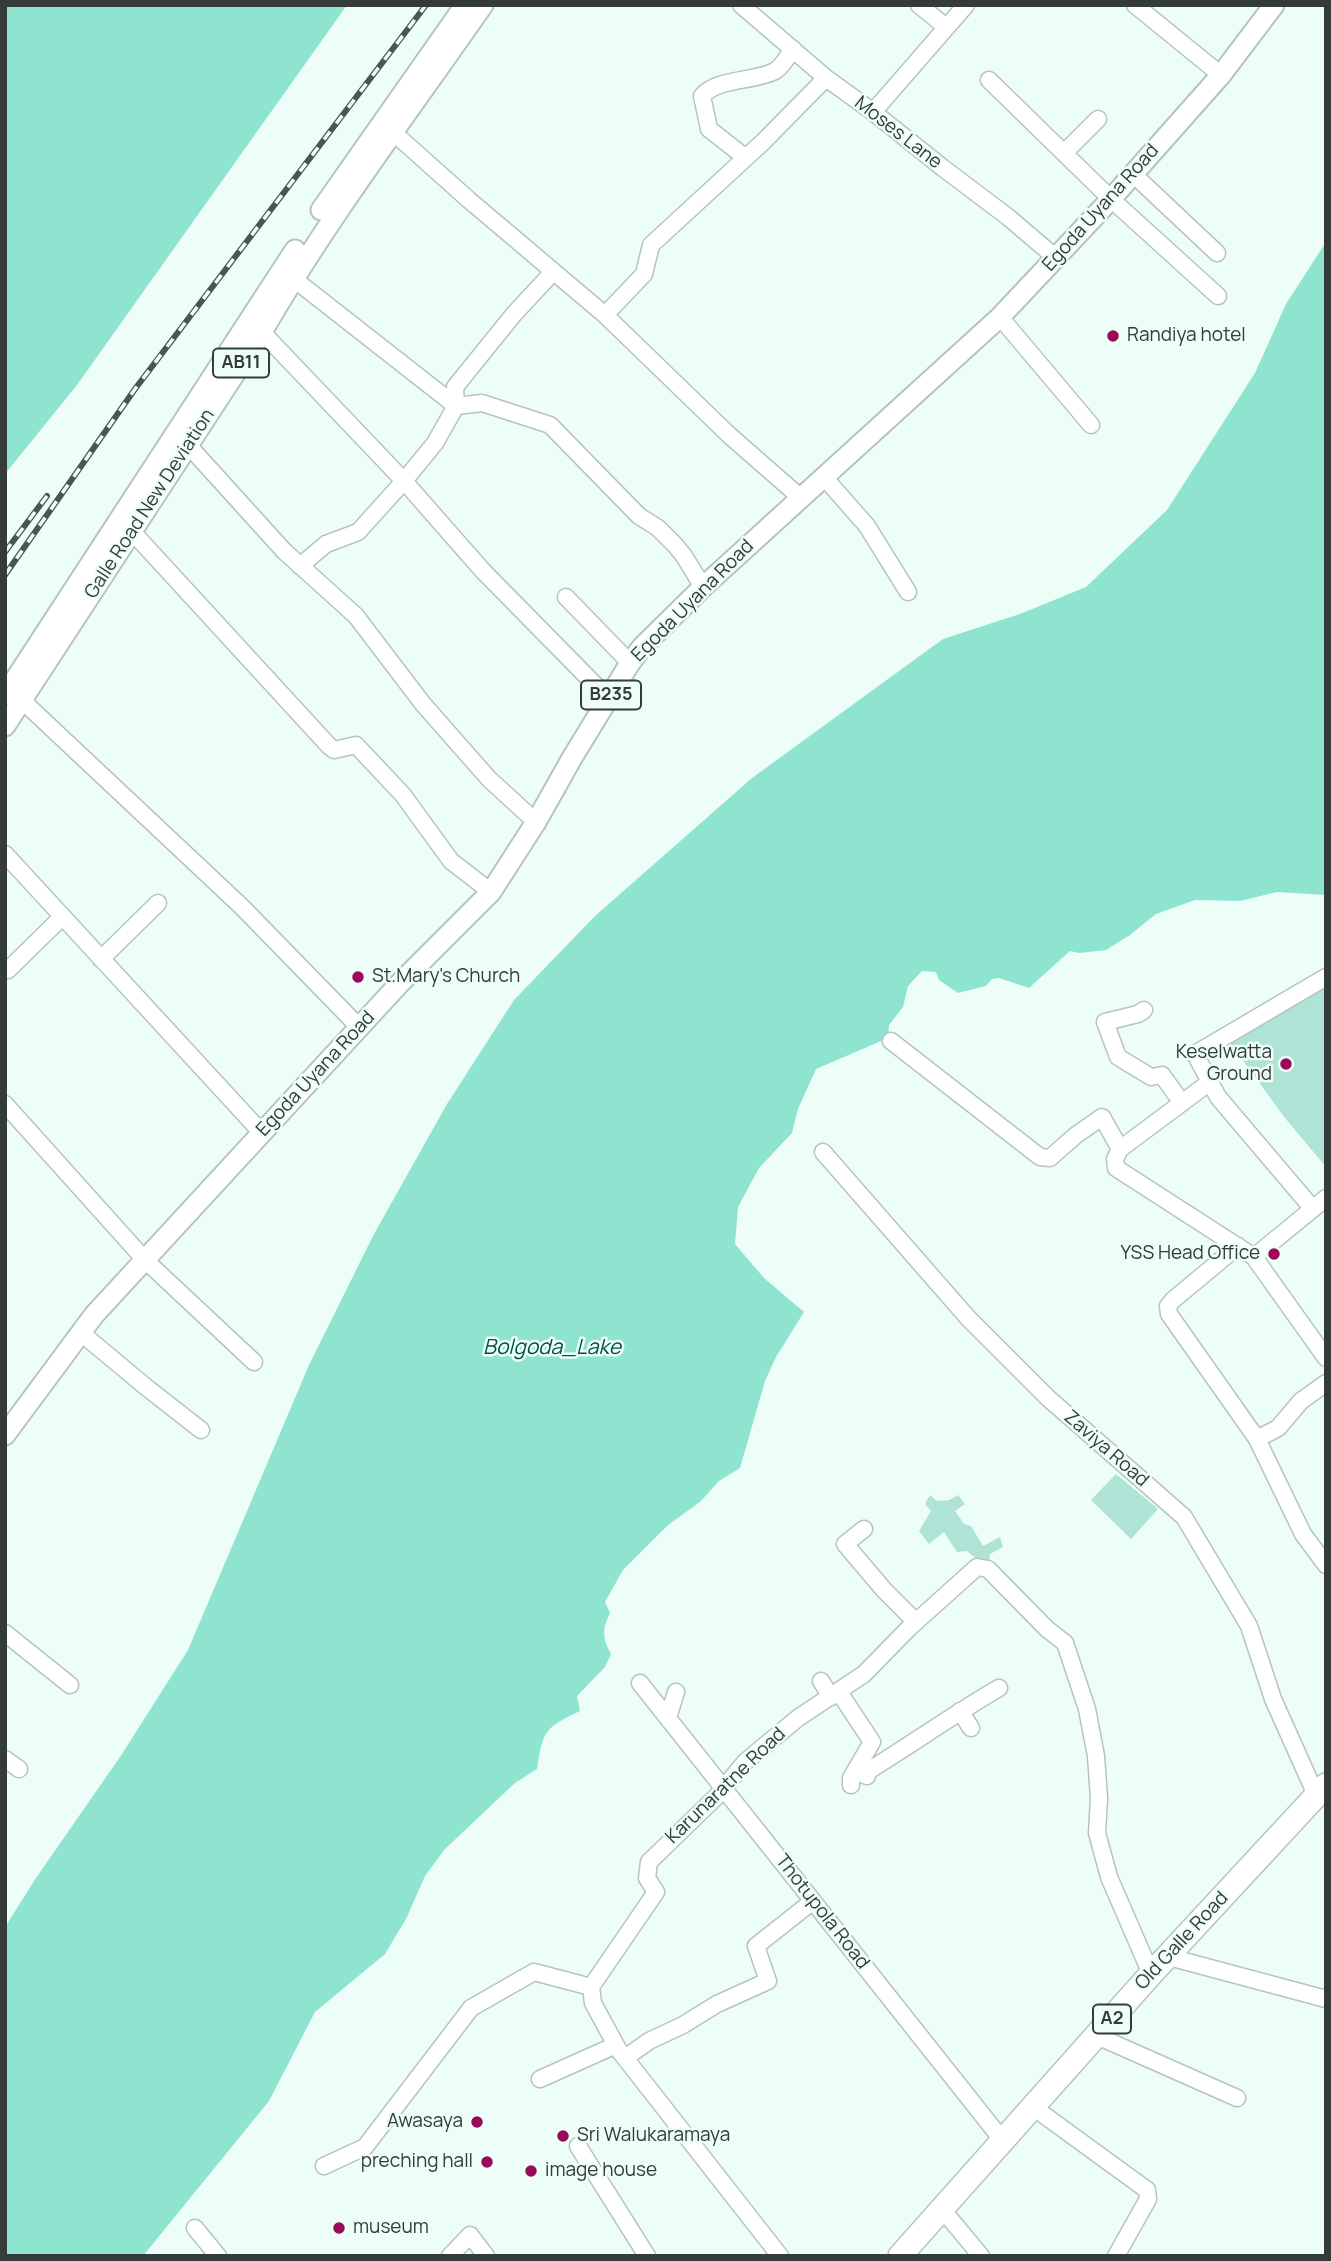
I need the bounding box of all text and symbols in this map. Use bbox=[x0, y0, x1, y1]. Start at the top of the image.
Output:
street label: Moses Lane bbox=[850, 92, 946, 174]
street label: Egoda Uyana Road bbox=[1038, 140, 1164, 276]
place label: Randiya hotel bbox=[1127, 325, 1246, 347]
marker: Randiya hotel bbox=[1105, 328, 1121, 344]
road number: AB11 bbox=[213, 348, 269, 377]
street label: Galle Road New Deviation bbox=[80, 405, 220, 603]
street label: Egoda Uyana Road bbox=[627, 535, 759, 667]
road number: B235 bbox=[581, 680, 641, 710]
place label: St.Mary's Church bbox=[372, 966, 520, 988]
marker: St.Mary's Church bbox=[350, 969, 366, 985]
street label: Egoda Uyana Road bbox=[252, 1007, 380, 1141]
place label: Keselwatta Ground bbox=[1176, 1042, 1272, 1086]
marker: Keselwatta Ground bbox=[1278, 1056, 1294, 1072]
place label: YSS Head Office bbox=[1121, 1243, 1260, 1265]
marker: YSS Head Office bbox=[1266, 1246, 1282, 1262]
water label: Bolgoda_Lake bbox=[483, 1335, 621, 1361]
street label: Zaviya Road bbox=[1059, 1406, 1153, 1492]
street label: Karunaratne Road bbox=[661, 1723, 791, 1849]
street label: Thotupola Road bbox=[770, 1850, 874, 1974]
street label: Old Galle Road bbox=[1131, 1887, 1233, 1995]
road number: A2 bbox=[1093, 2005, 1131, 2034]
place label: Awasaya bbox=[387, 2111, 463, 2133]
marker: Awasaya bbox=[469, 2114, 485, 2130]
place label: Sri Walukaramaya bbox=[577, 2125, 730, 2147]
marker: Sri Walukaramaya bbox=[555, 2128, 571, 2144]
place label: preching hall bbox=[361, 2151, 473, 2173]
marker: preching hall bbox=[479, 2154, 495, 2170]
place label: image house bbox=[545, 2160, 657, 2182]
marker: image house bbox=[523, 2163, 539, 2179]
place label: museum bbox=[353, 2217, 429, 2239]
marker: museum bbox=[331, 2220, 347, 2236]

